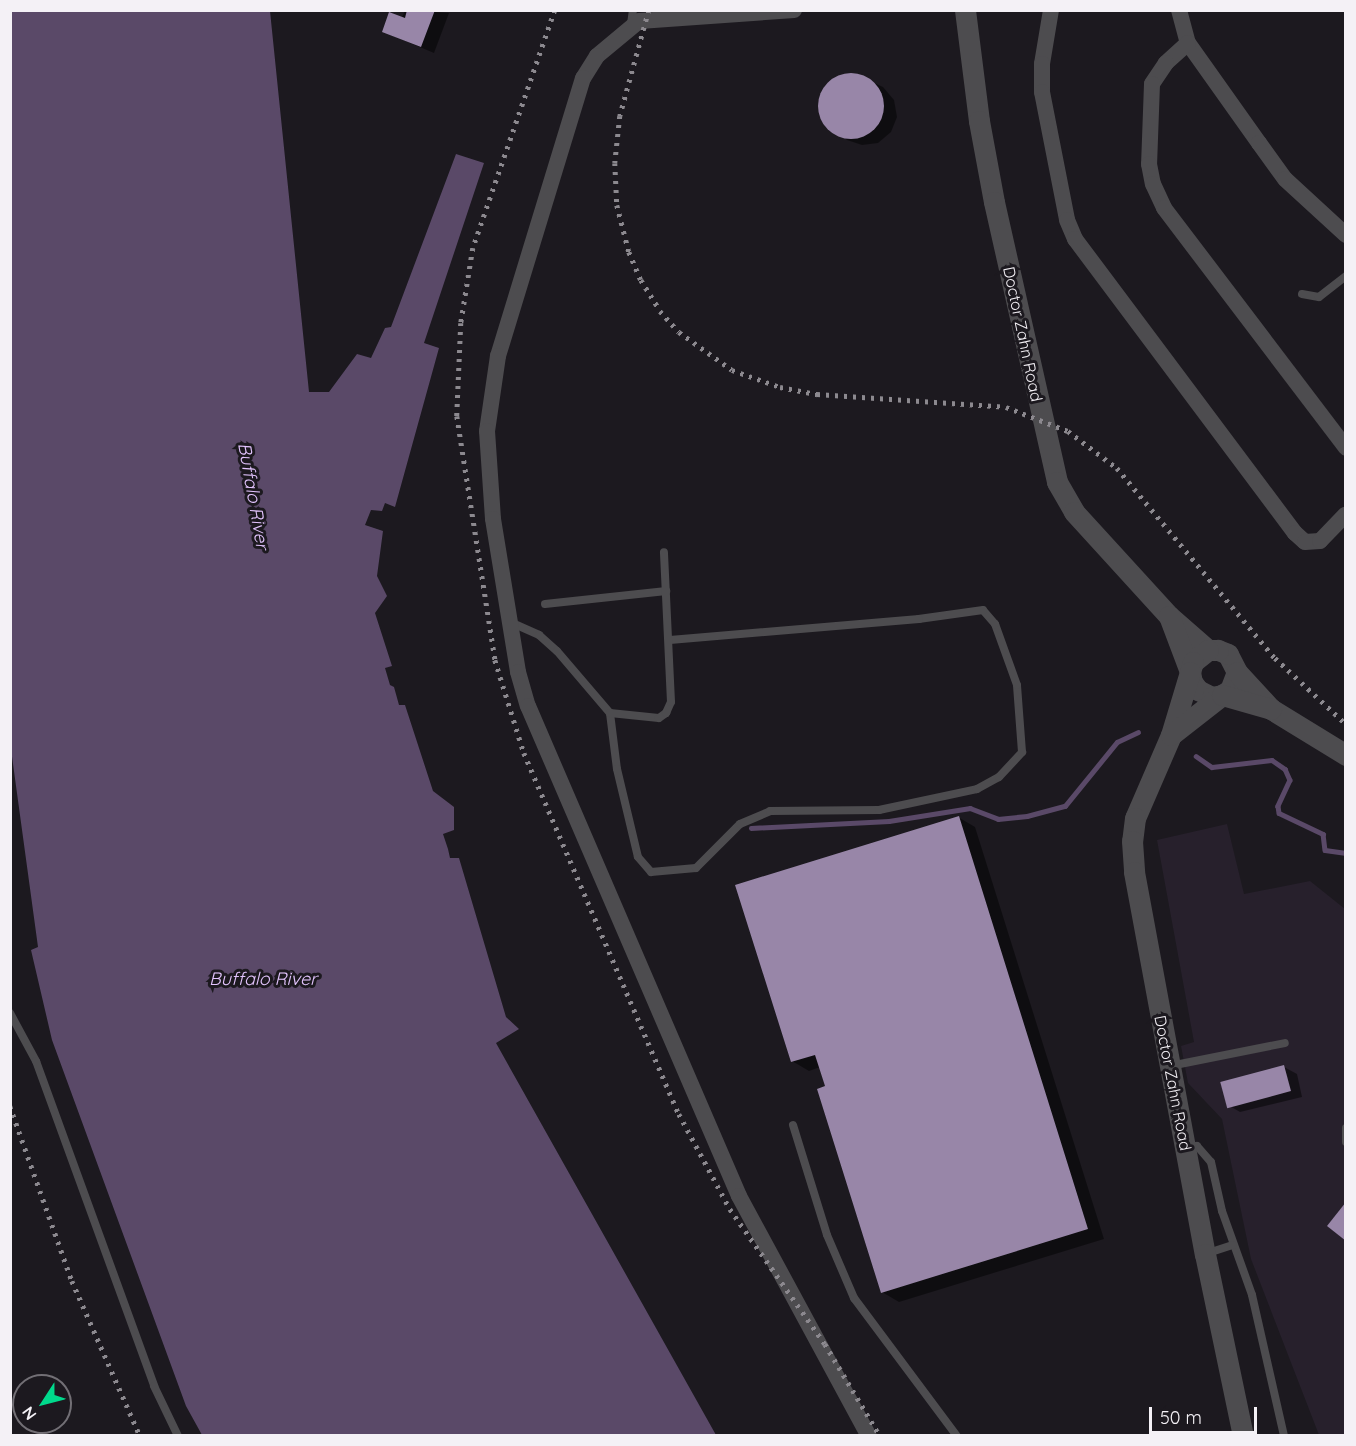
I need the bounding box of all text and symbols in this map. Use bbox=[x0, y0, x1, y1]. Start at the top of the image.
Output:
street label: Doctor Zahn Road bbox=[999, 265, 1047, 403]
water label: Buffalo River bbox=[233, 441, 273, 551]
water label: Buffalo River bbox=[209, 968, 317, 990]
street label: Doctor Zahn Road bbox=[1150, 1014, 1196, 1152]
north arrow bbox=[12, 1374, 72, 1434]
scale bar bbox=[1152, 1395, 1260, 1433]
text: N bbox=[18, 1403, 41, 1424]
text: 50 m bbox=[1160, 1406, 1202, 1429]

